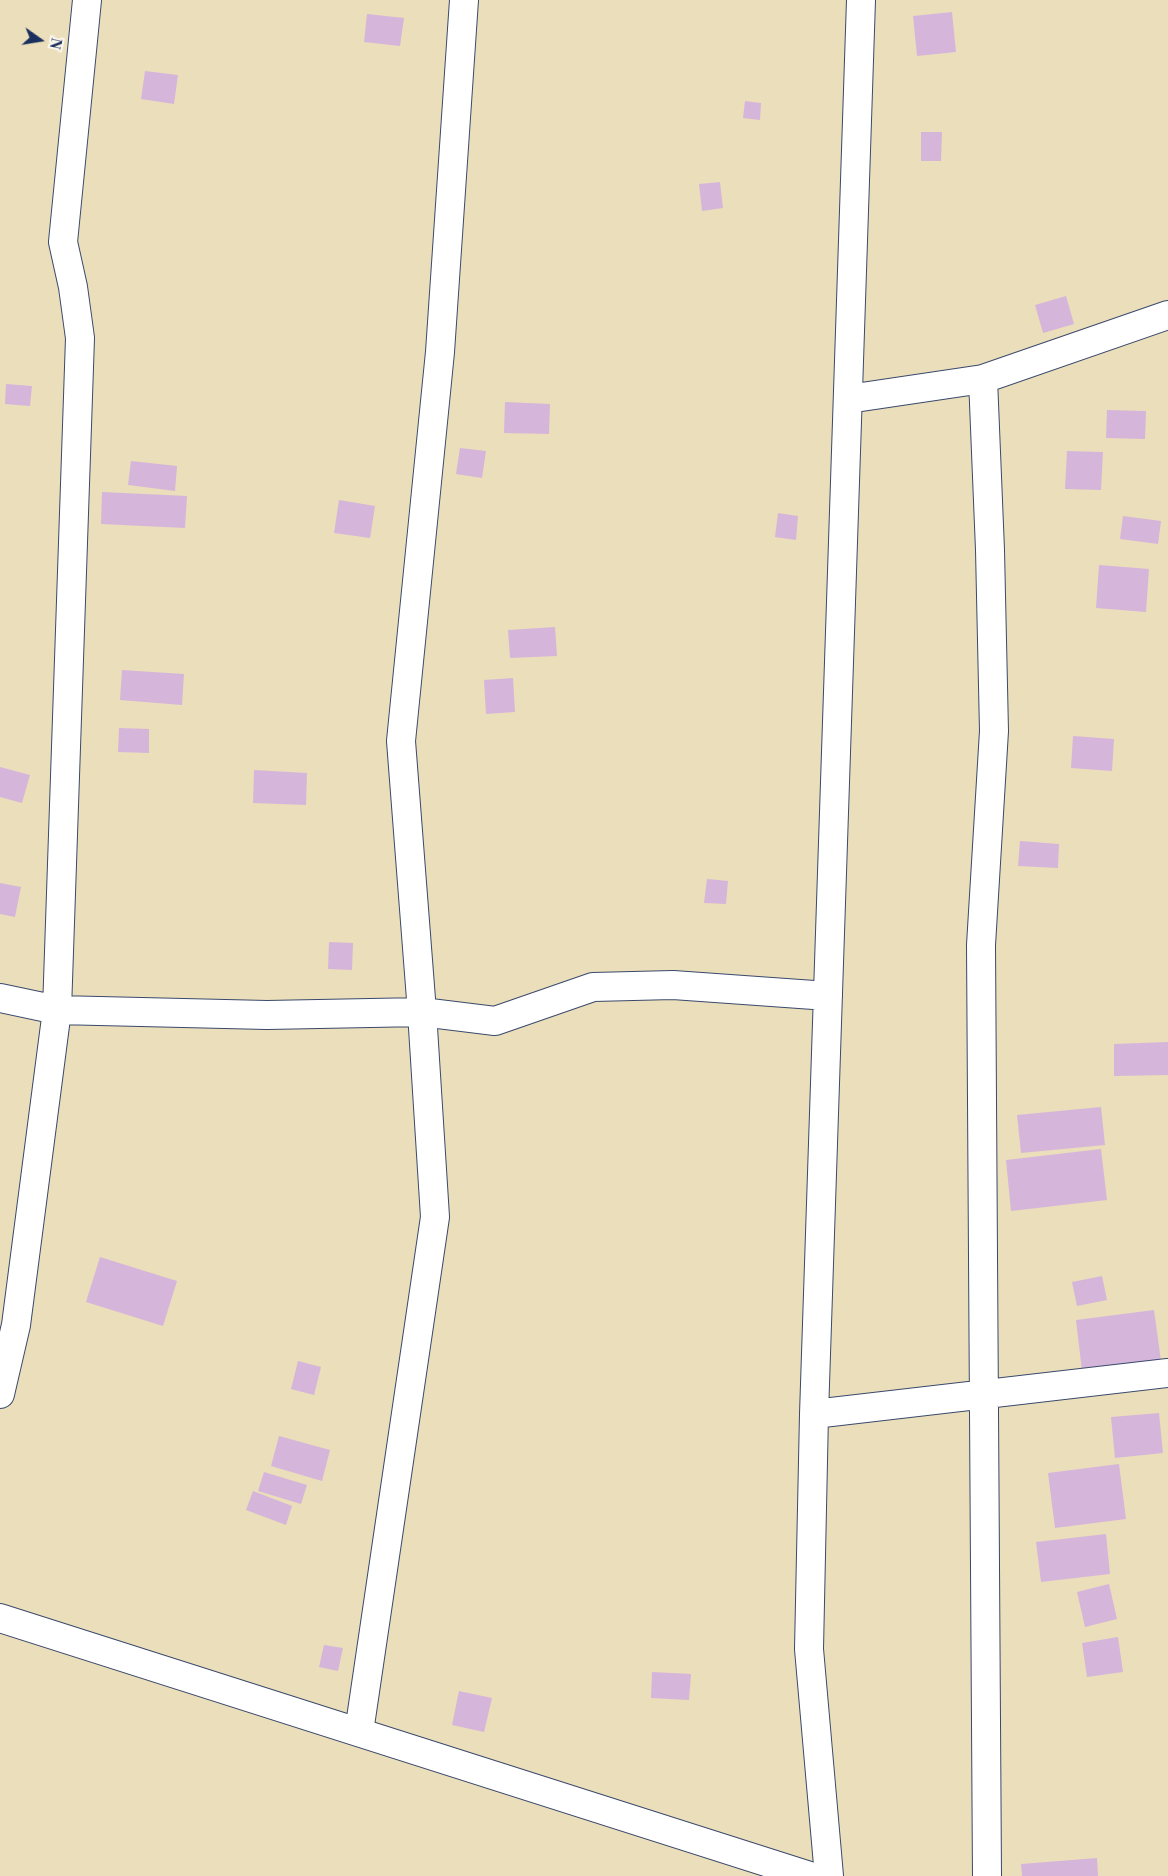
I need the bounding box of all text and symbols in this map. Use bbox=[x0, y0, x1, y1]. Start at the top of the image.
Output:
north arrow bbox=[15, 15, 65, 65]
text: N bbox=[45, 36, 65, 51]

